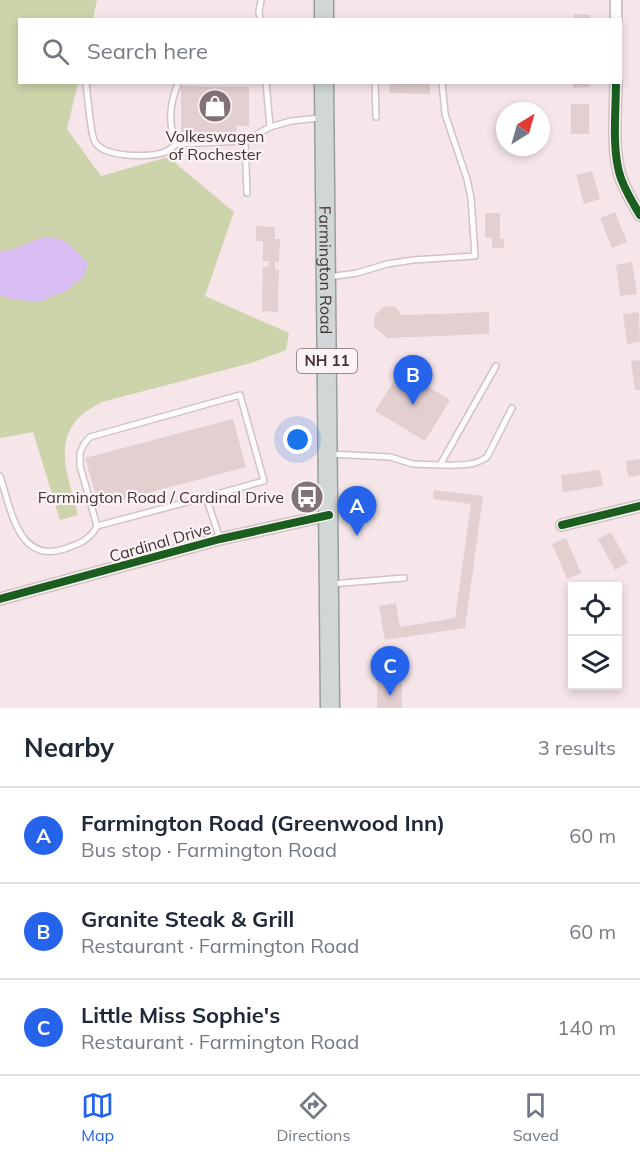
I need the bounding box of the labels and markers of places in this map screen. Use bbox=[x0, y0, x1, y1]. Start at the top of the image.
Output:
shop icon: Volkeswagen of Rochester bbox=[197, 88, 233, 124]
place label: Volkeswagen of Rochester bbox=[166, 126, 264, 164]
pin: B bbox=[394, 356, 432, 405]
bus stop icon: Farmington Road / Cardinal Drive bbox=[289, 479, 325, 515]
pin: A bbox=[338, 486, 376, 536]
place label: Farmington Road / Cardinal Drive bbox=[38, 487, 284, 507]
pin: C bbox=[370, 646, 410, 696]

